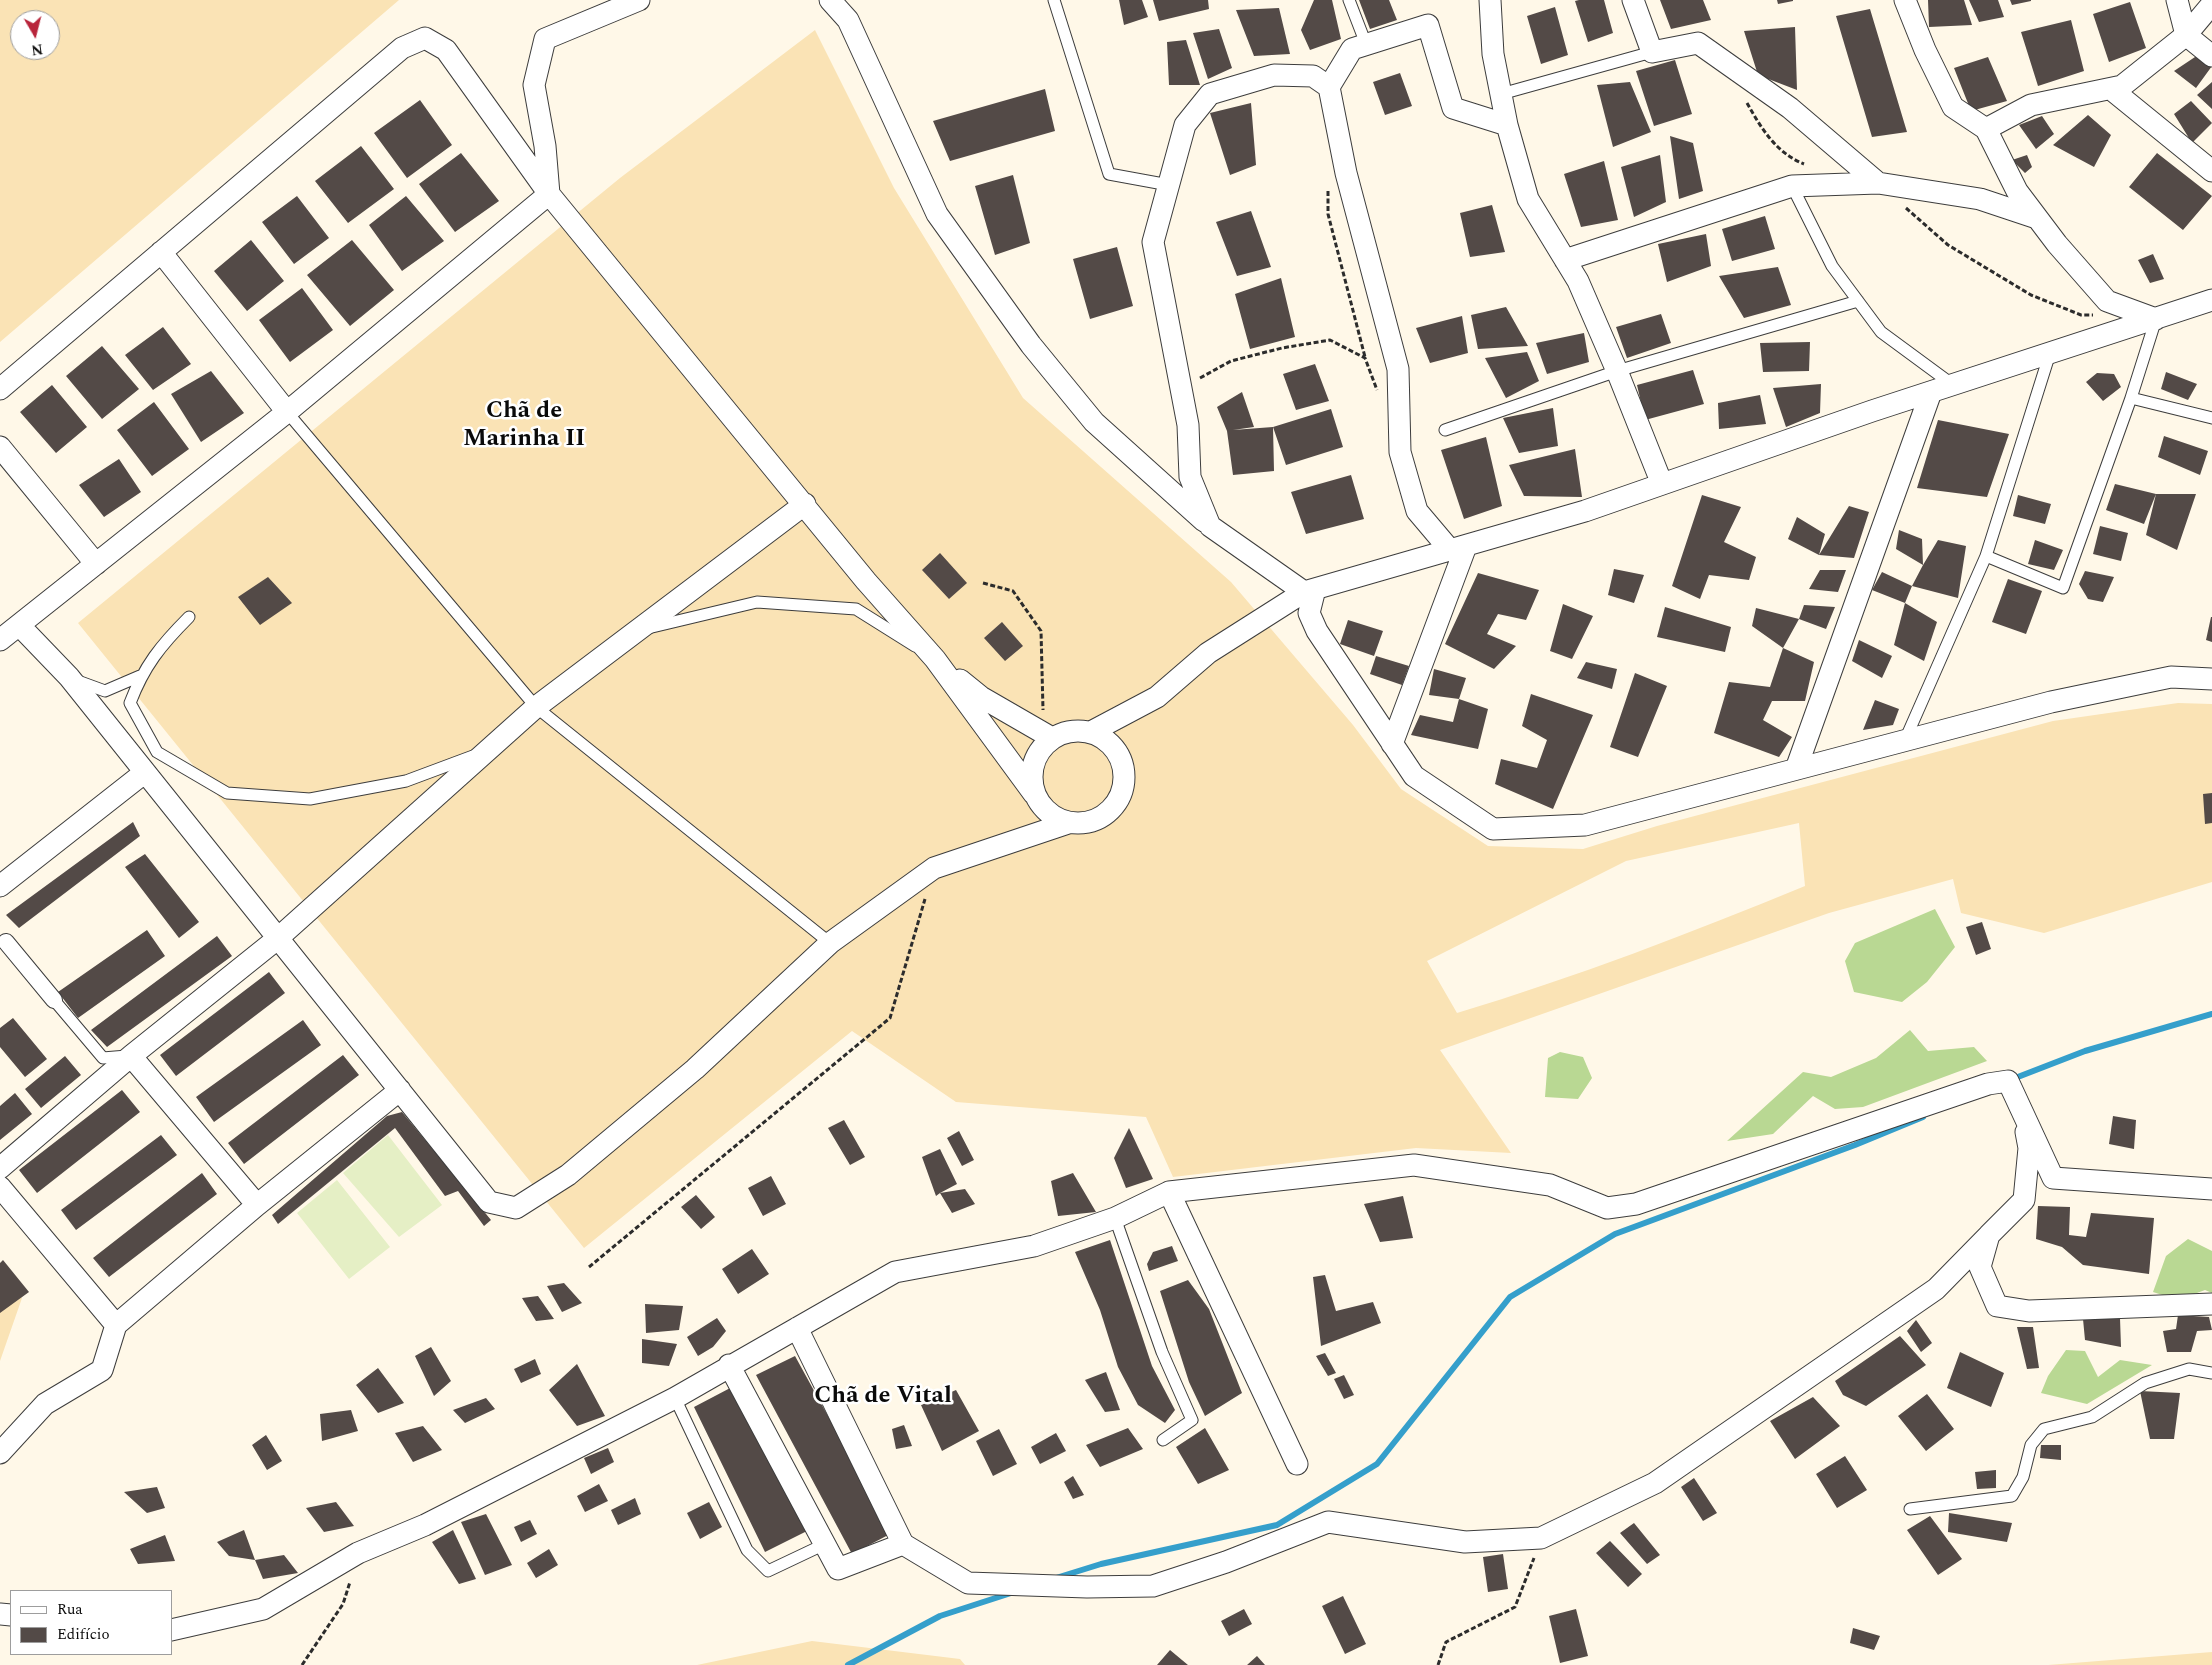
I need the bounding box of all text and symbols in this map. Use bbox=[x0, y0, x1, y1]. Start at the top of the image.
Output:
north arrow bbox=[10, 10, 60, 60]
text: N bbox=[30, 38, 44, 61]
district label: Chã de Marinha II bbox=[463, 398, 585, 454]
district label: Chã de Vital bbox=[814, 1383, 952, 1411]
legend bbox=[10, 1590, 172, 1655]
text: Rua bbox=[57, 1598, 83, 1621]
text: Edifício bbox=[57, 1623, 110, 1646]

